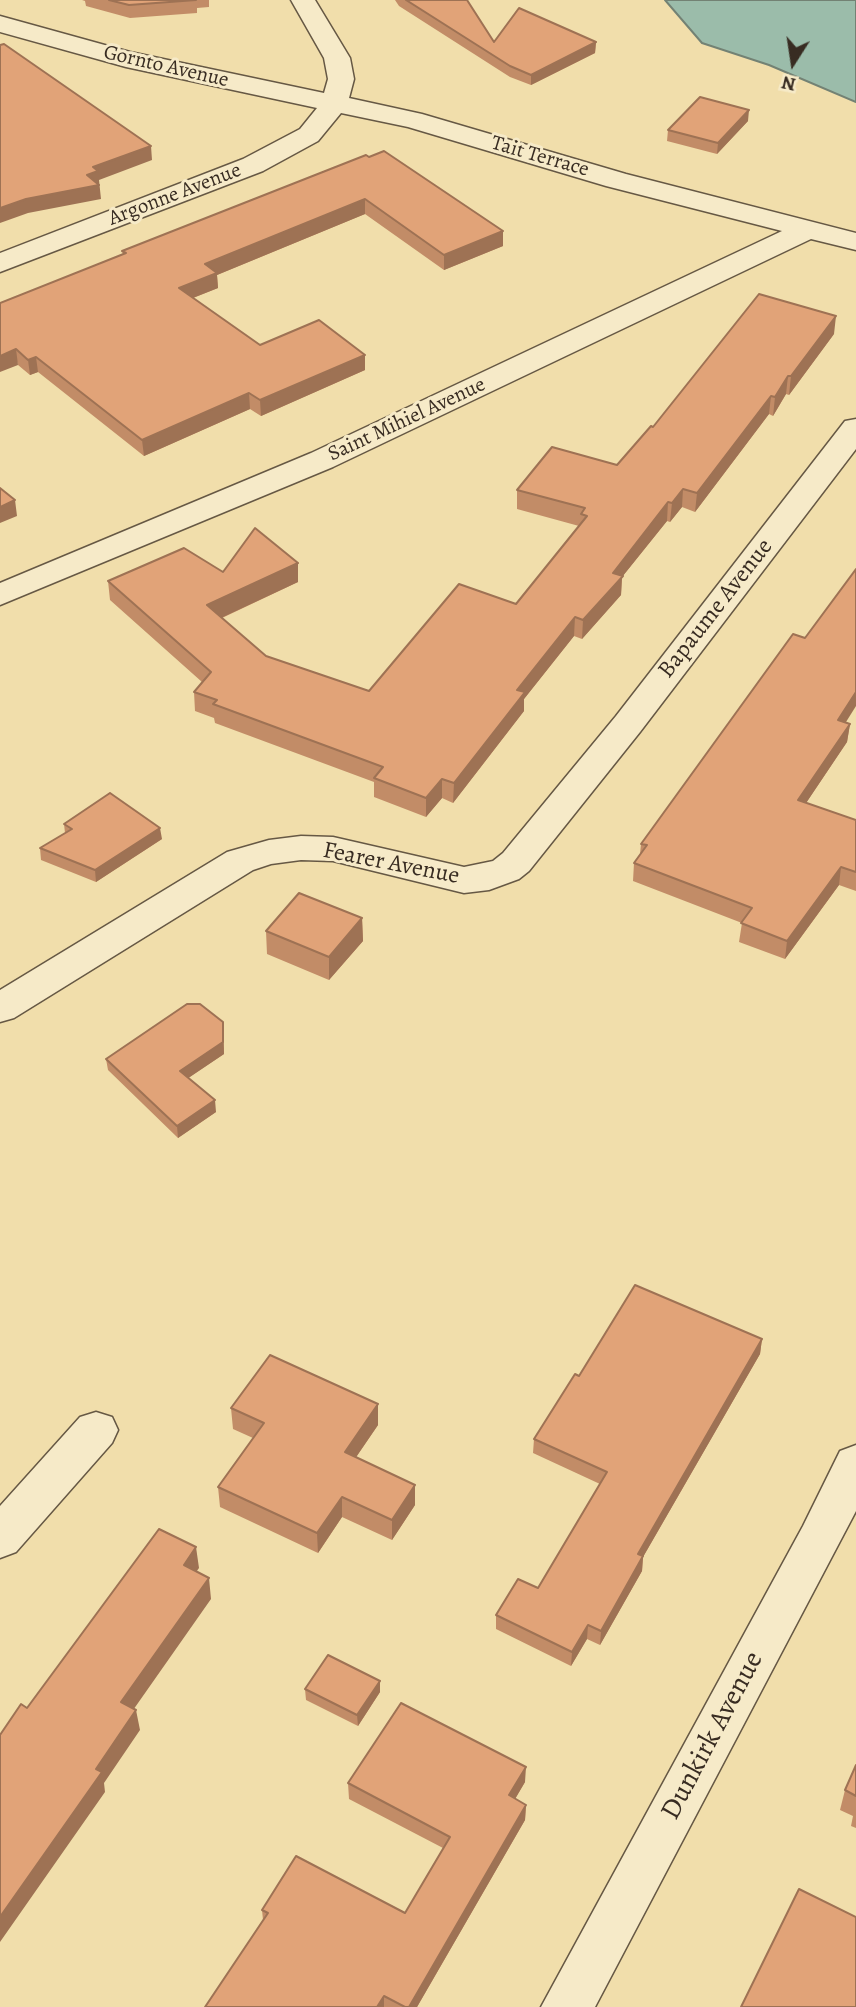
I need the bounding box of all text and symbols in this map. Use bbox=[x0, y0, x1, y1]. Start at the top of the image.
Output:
north arrow bbox=[758, 28, 828, 98]
street label: Gornto Avenue bbox=[101, 40, 231, 94]
text: N bbox=[779, 69, 798, 98]
street label: Tait Terrace bbox=[488, 131, 592, 183]
street label: Argonne Avenue bbox=[105, 158, 245, 232]
street label: Saint Mihiel Avenue bbox=[324, 372, 490, 468]
street label: Bapaume Avenue bbox=[653, 533, 779, 685]
street label: Fearer Avenue bbox=[320, 837, 462, 891]
street label: Dunkirk Avenue bbox=[655, 1646, 771, 1826]

